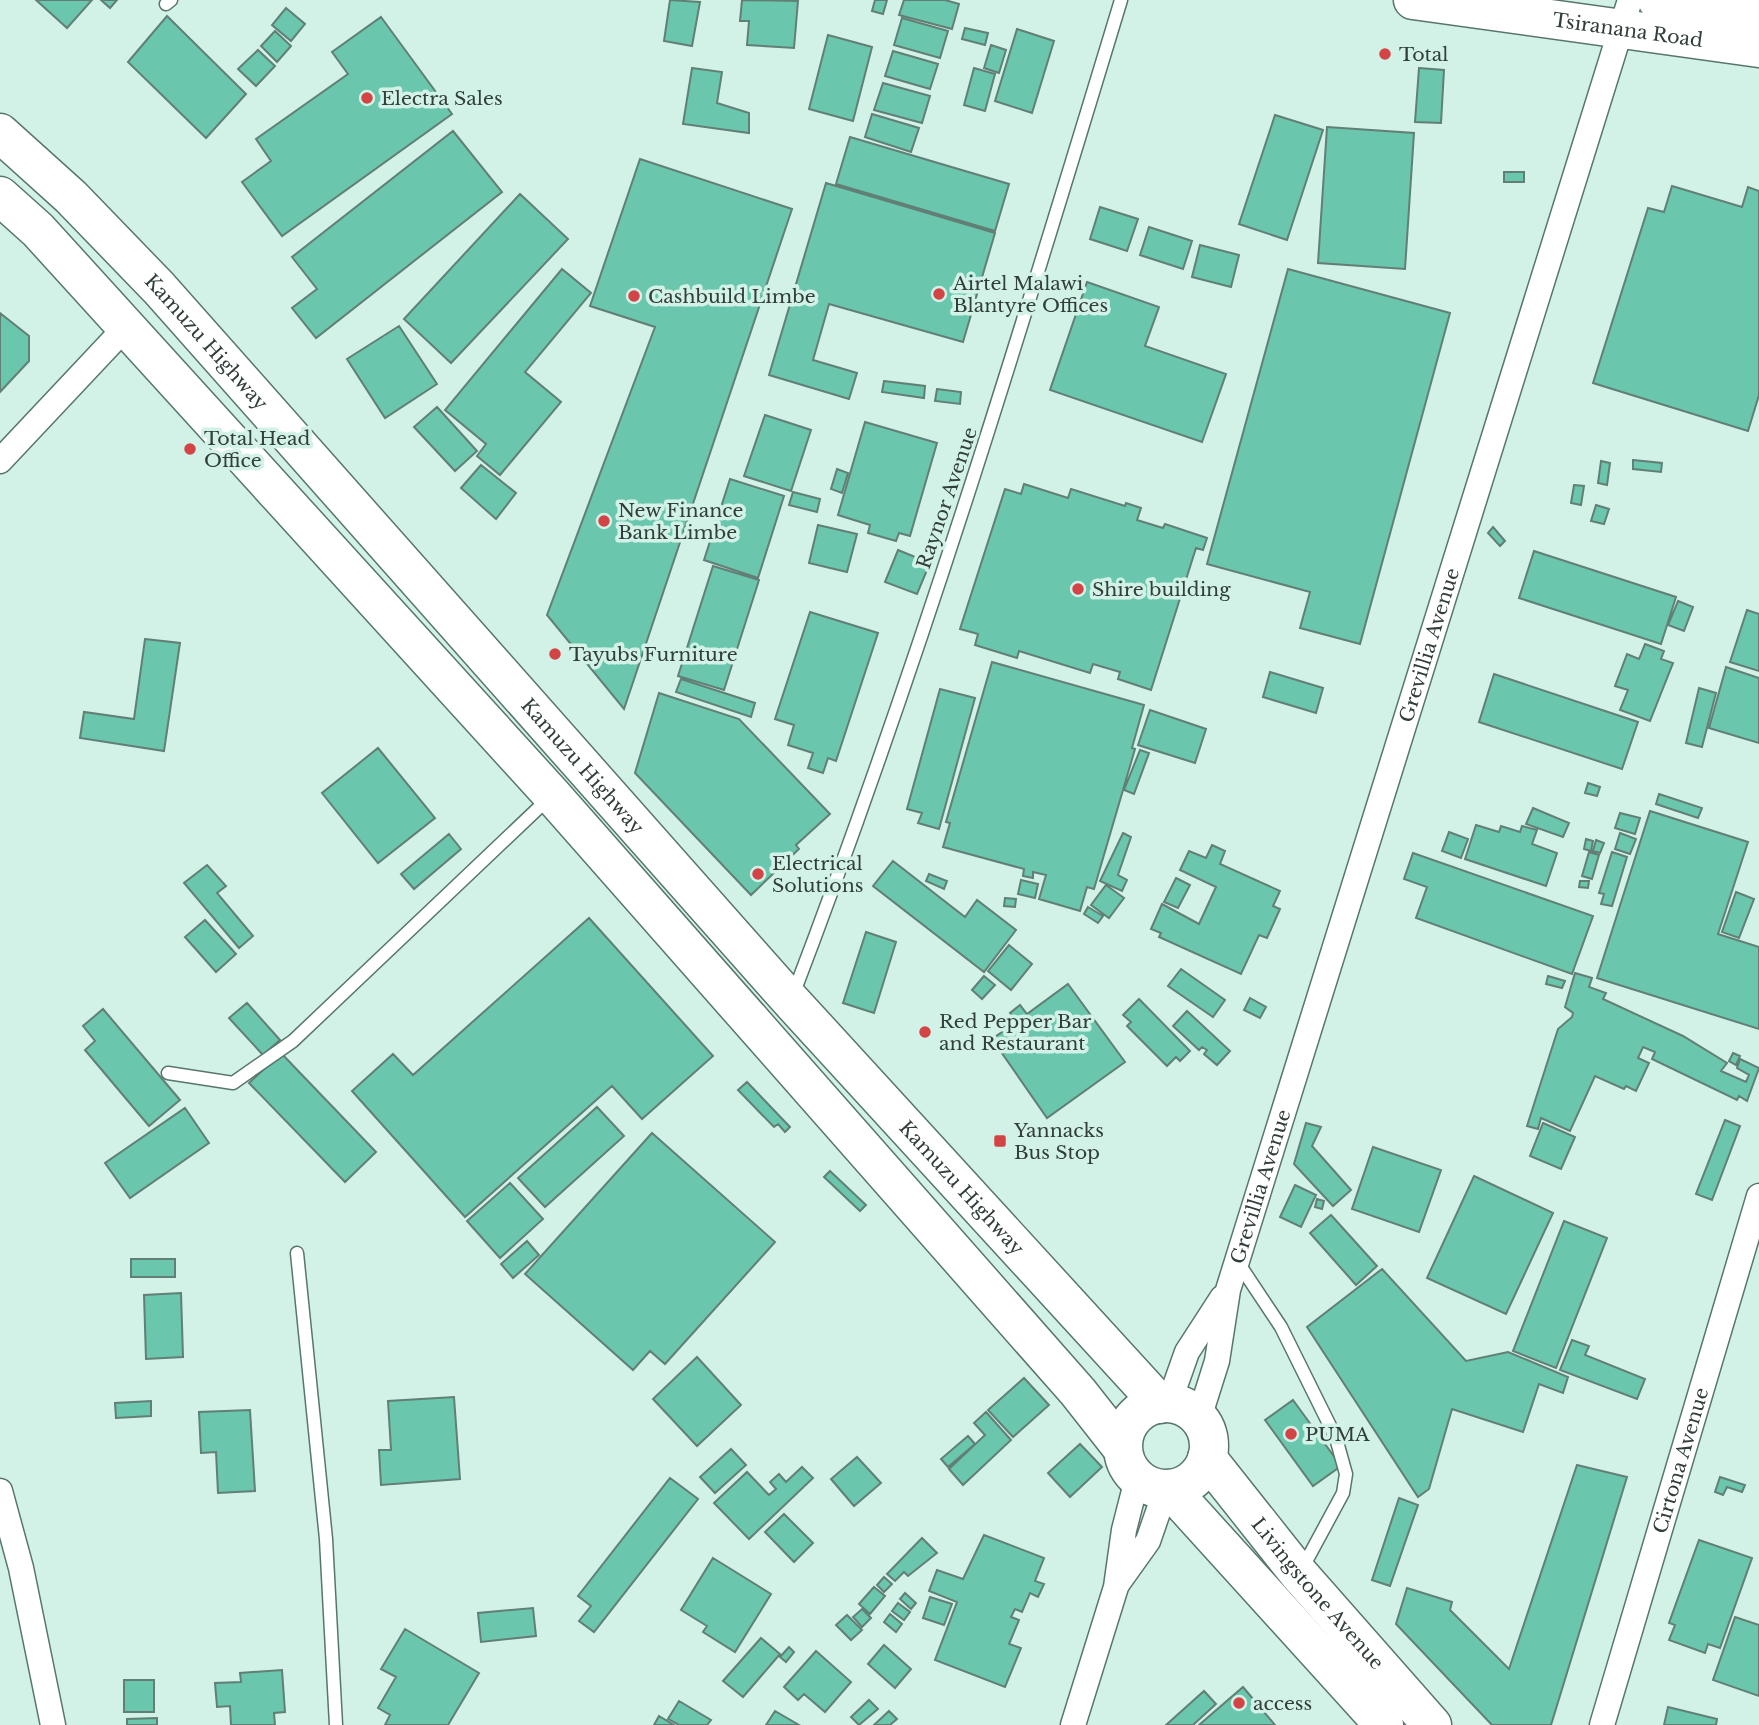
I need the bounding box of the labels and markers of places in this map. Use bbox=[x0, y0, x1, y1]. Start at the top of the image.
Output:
place label: Total bbox=[1399, 43, 1448, 66]
marker: Total bbox=[1377, 46, 1393, 62]
place label: Electra Sales bbox=[381, 87, 503, 110]
marker: Electra Sales bbox=[359, 90, 375, 106]
place label: Airtel Malawi Blantyre Offices bbox=[952, 272, 1108, 317]
place label: Cashbuild Limbe bbox=[648, 285, 816, 308]
marker: Airtel Malawi Blantyre Offices bbox=[931, 286, 947, 302]
marker: Cashbuild Limbe bbox=[626, 288, 642, 304]
place label: Total Head Office bbox=[204, 427, 310, 472]
marker: Total Head Office bbox=[182, 441, 198, 457]
place label: New Finance Bank Limbe bbox=[618, 499, 743, 544]
marker: New Finance Bank Limbe bbox=[596, 513, 612, 529]
place label: Shire building bbox=[1092, 578, 1231, 601]
marker: Shire building bbox=[1070, 581, 1086, 597]
place label: Tayubs Furniture bbox=[569, 643, 738, 666]
marker: Tayubs Furniture bbox=[547, 646, 563, 662]
place label: Electrical Solutions bbox=[772, 852, 863, 897]
marker: Electrical Solutions bbox=[750, 866, 766, 882]
place label: Red Pepper Bar and Restaurant bbox=[939, 1010, 1091, 1055]
marker: Red Pepper Bar and Restaurant bbox=[917, 1024, 933, 1040]
place label: Yannacks Bus Stop bbox=[1013, 1119, 1104, 1164]
marker: Yannacks Bus Stop bbox=[992, 1133, 1008, 1149]
place label: PUMA bbox=[1305, 1423, 1370, 1446]
marker: PUMA bbox=[1283, 1426, 1299, 1442]
place label: access bbox=[1253, 1692, 1312, 1715]
marker: access bbox=[1231, 1695, 1247, 1711]

